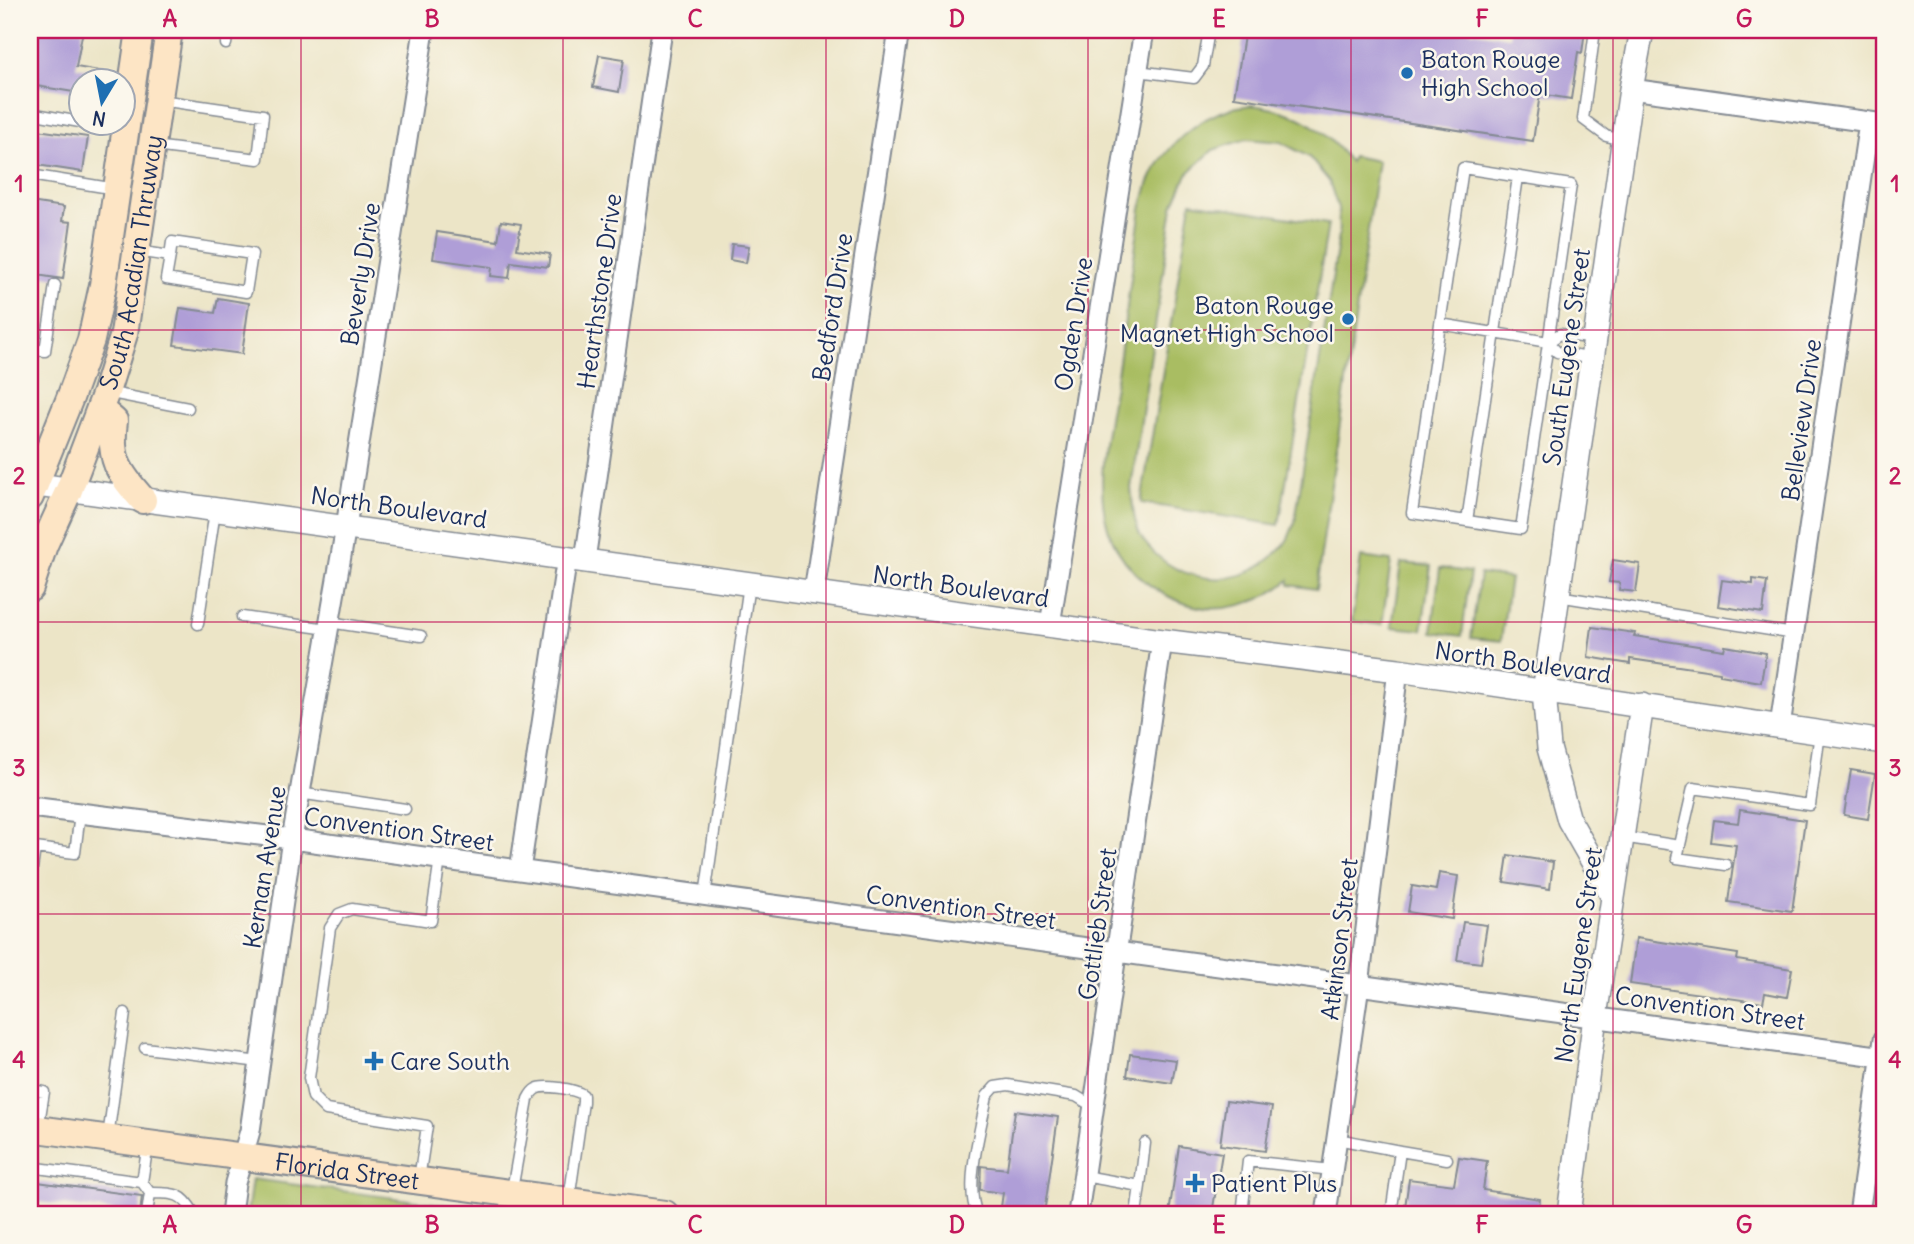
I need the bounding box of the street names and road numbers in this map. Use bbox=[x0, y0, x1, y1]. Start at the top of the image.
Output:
street label: South Acadian Thruway bbox=[93, 133, 168, 393]
street label: Hearthstone Drive bbox=[570, 191, 628, 391]
street label: Beverly Drive bbox=[334, 200, 386, 348]
street label: Bedford Drive bbox=[805, 231, 859, 383]
street label: South Eugene Street bbox=[1536, 246, 1596, 468]
street label: Ogden Drive bbox=[1048, 255, 1098, 393]
street label: Belleview Drive bbox=[1775, 337, 1827, 503]
street label: North Boulevard bbox=[309, 480, 489, 534]
street label: North Boulevard bbox=[871, 559, 1051, 613]
street label: North Boulevard bbox=[1433, 635, 1613, 689]
street label: Kernan Avenue bbox=[236, 783, 292, 951]
street label: Convention Street bbox=[302, 801, 496, 857]
street label: North Eugene Street bbox=[1548, 845, 1608, 1065]
street label: Gottlieb Street bbox=[1071, 846, 1123, 1002]
street label: Atkinson Street bbox=[1314, 856, 1364, 1022]
street label: Convention Street bbox=[864, 879, 1058, 935]
street label: Convention Street bbox=[1613, 980, 1807, 1036]
street label: Florida Street bbox=[273, 1146, 421, 1196]

